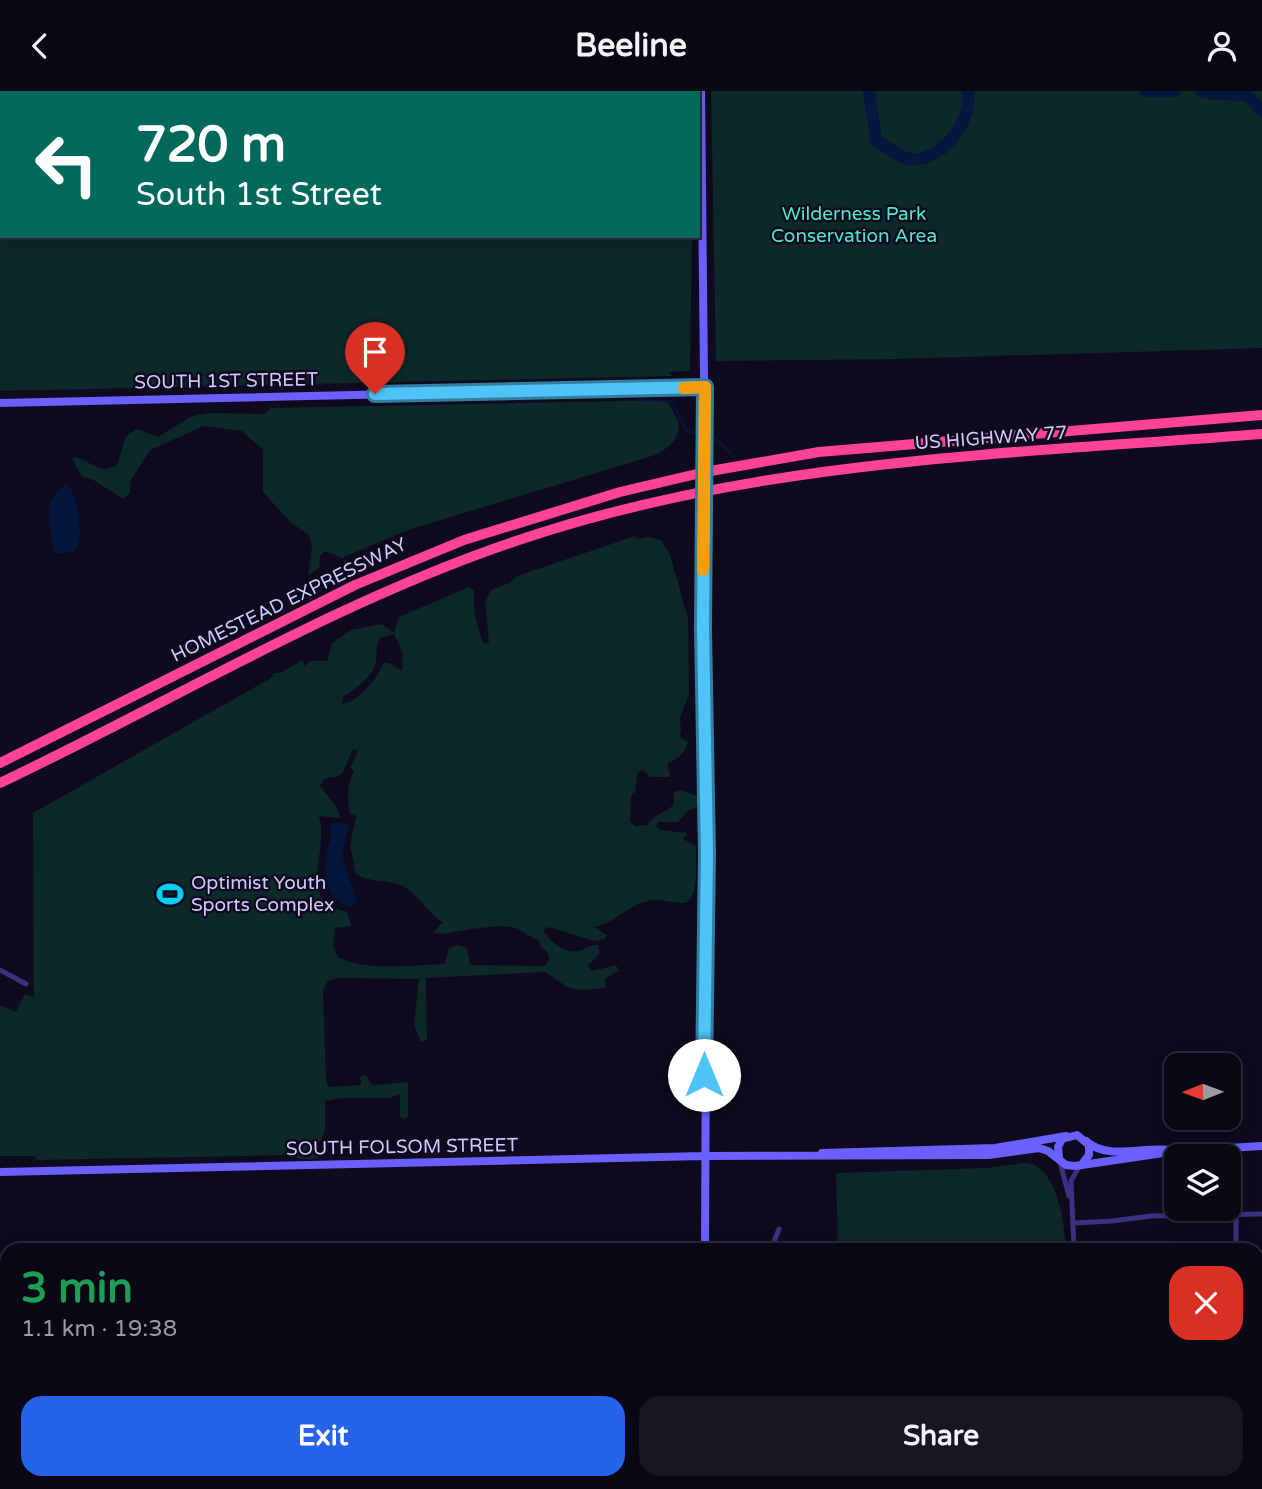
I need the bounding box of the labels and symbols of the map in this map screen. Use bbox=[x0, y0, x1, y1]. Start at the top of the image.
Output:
park label: Wilderness Park Conservation Area bbox=[771, 203, 937, 247]
pin bbox=[345, 322, 405, 394]
street label: SOUTH 1ST STREET bbox=[134, 368, 318, 394]
street label: US HIGHWAY 77 bbox=[914, 422, 1068, 454]
street label: HOMESTEAD EXPRESSWAY bbox=[168, 533, 410, 667]
place label: Optimist Youth Sports Complex bbox=[191, 872, 334, 916]
sports icon: Optimist Youth Sports Complex bbox=[155, 879, 185, 909]
position arrow bbox=[667, 1038, 741, 1112]
north arrow bbox=[1164, 1053, 1241, 1131]
street label: SOUTH FOLSOM STREET bbox=[286, 1134, 519, 1160]

